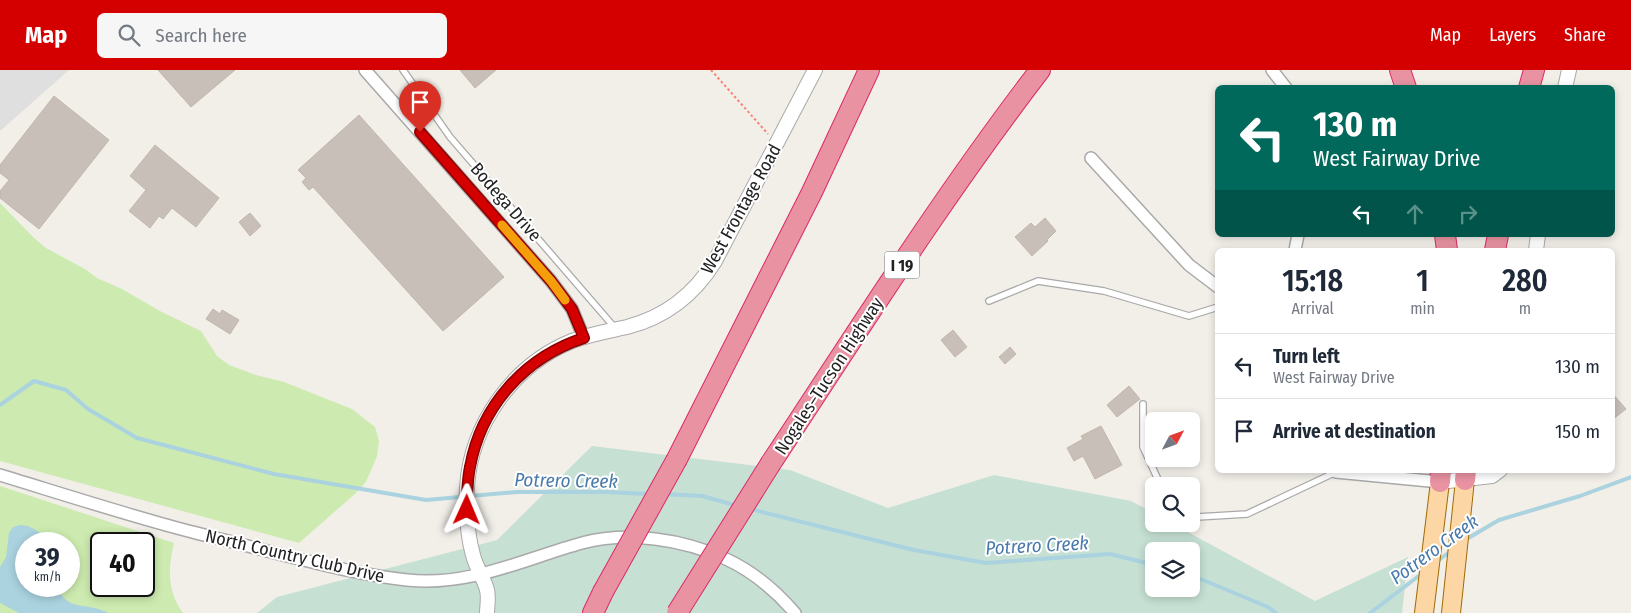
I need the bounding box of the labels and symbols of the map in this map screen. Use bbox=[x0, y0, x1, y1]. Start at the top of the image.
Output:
pin bbox=[399, 81, 441, 132]
street label: West Frontage Road bbox=[696, 140, 786, 278]
street label: Bodega Drive bbox=[466, 158, 546, 246]
road number: I 19 bbox=[884, 252, 920, 278]
street label: Nogales–Tucson Highway bbox=[770, 293, 888, 459]
north arrow bbox=[1145, 412, 1200, 468]
water label: Potrero Creek bbox=[514, 468, 618, 493]
position arrow bbox=[440, 483, 492, 535]
water label: Potrero Creek bbox=[1386, 510, 1483, 589]
street label: North Country Club Drive bbox=[203, 525, 387, 587]
water label: Potrero Creek bbox=[985, 531, 1089, 560]
speed limit sign: 40 bbox=[90, 532, 155, 597]

